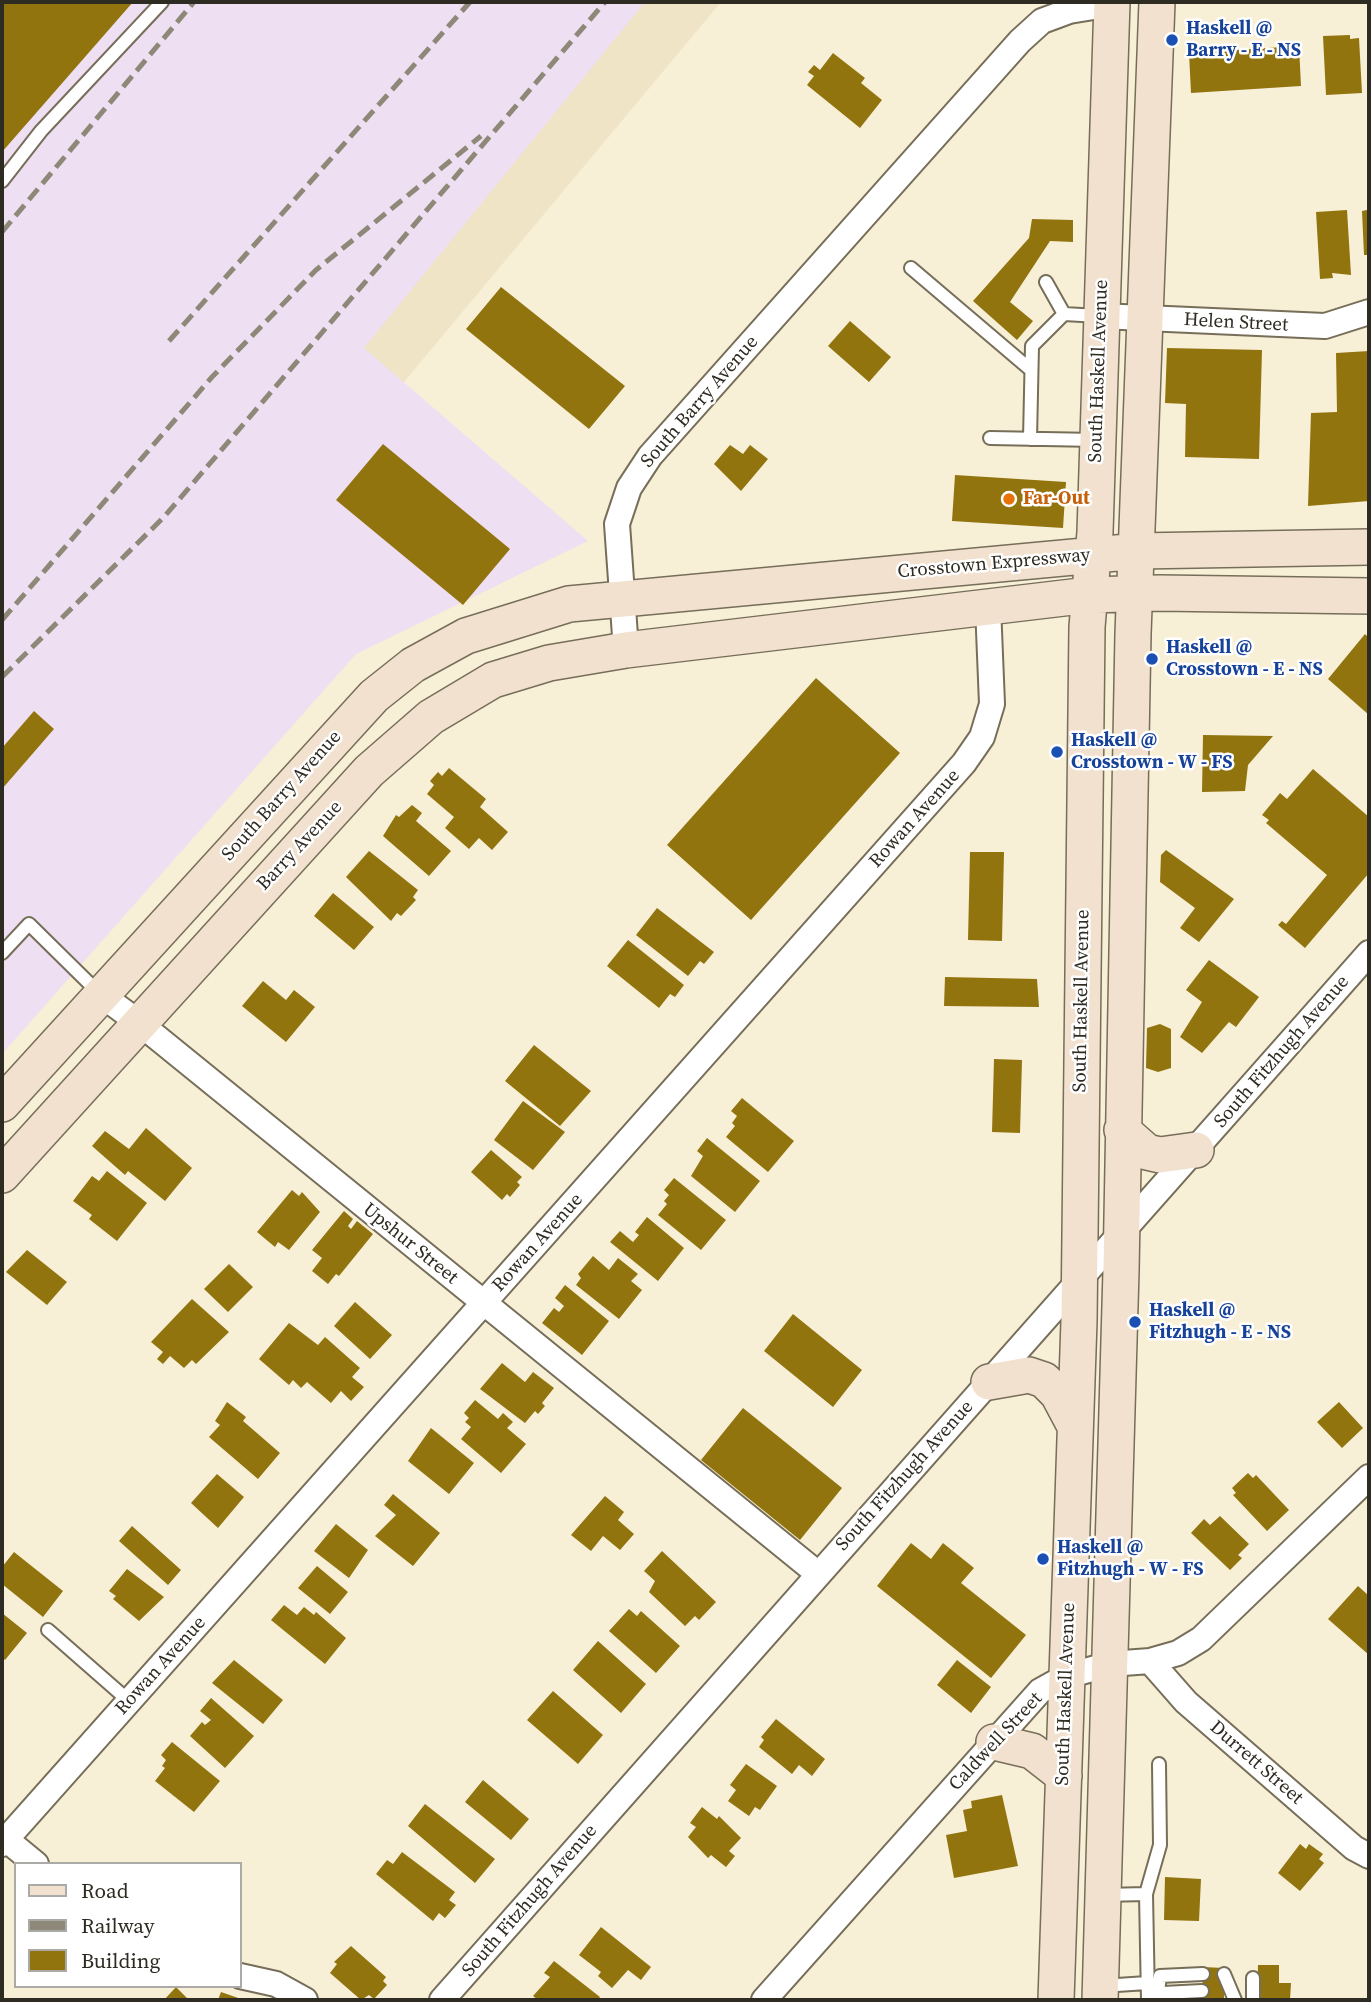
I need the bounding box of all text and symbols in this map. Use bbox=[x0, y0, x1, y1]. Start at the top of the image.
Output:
place label: Haskell @ Barry - E - NS bbox=[1186, 18, 1301, 62]
marker: Haskell @ Barry - E - NS bbox=[1164, 32, 1180, 48]
street label: South Haskell Avenue bbox=[1084, 279, 1114, 463]
street label: Helen Street bbox=[1183, 309, 1289, 337]
street label: South Barry Avenue bbox=[636, 331, 764, 473]
place label: Far-Out bbox=[1023, 488, 1090, 510]
marker: Far-Out bbox=[1001, 491, 1017, 507]
street label: Crosstown Expressway bbox=[897, 544, 1091, 584]
place label: Haskell @ Crosstown - E - NS bbox=[1166, 637, 1323, 681]
marker: Haskell @ Crosstown - E - NS bbox=[1144, 651, 1160, 667]
street label: South Barry Avenue bbox=[218, 726, 346, 866]
place label: Haskell @ Crosstown - W - FS bbox=[1071, 730, 1232, 774]
marker: Haskell @ Crosstown - W - FS bbox=[1049, 744, 1065, 760]
street label: Rowan Avenue bbox=[865, 765, 965, 873]
street label: Barry Avenue bbox=[253, 796, 347, 896]
street label: South Haskell Avenue bbox=[1069, 909, 1095, 1093]
street label: South Fitzhugh Avenue bbox=[1210, 971, 1354, 1133]
street label: Rowan Avenue bbox=[488, 1189, 588, 1297]
street label: Upshur Street bbox=[358, 1199, 462, 1289]
place label: Haskell @ Fitzhugh - E - NS bbox=[1149, 1300, 1291, 1344]
marker: Haskell @ Fitzhugh - E - NS bbox=[1127, 1314, 1143, 1330]
street label: South Fitzhugh Avenue bbox=[831, 1396, 979, 1556]
place label: Haskell @ Fitzhugh - W - FS bbox=[1057, 1537, 1204, 1581]
marker: Haskell @ Fitzhugh - W - FS bbox=[1035, 1551, 1051, 1567]
street label: South Haskell Avenue bbox=[1051, 1602, 1081, 1786]
street label: Rowan Avenue bbox=[111, 1612, 211, 1720]
street label: Caldwell Street bbox=[945, 1688, 1047, 1796]
street label: Durrett Street bbox=[1205, 1716, 1307, 1810]
street label: South Fitzhugh Avenue bbox=[458, 1820, 602, 1982]
legend bbox=[14, 1862, 242, 1988]
text: Road bbox=[81, 1876, 129, 1905]
text: Railway bbox=[81, 1911, 155, 1940]
text: Building bbox=[81, 1946, 160, 1975]

